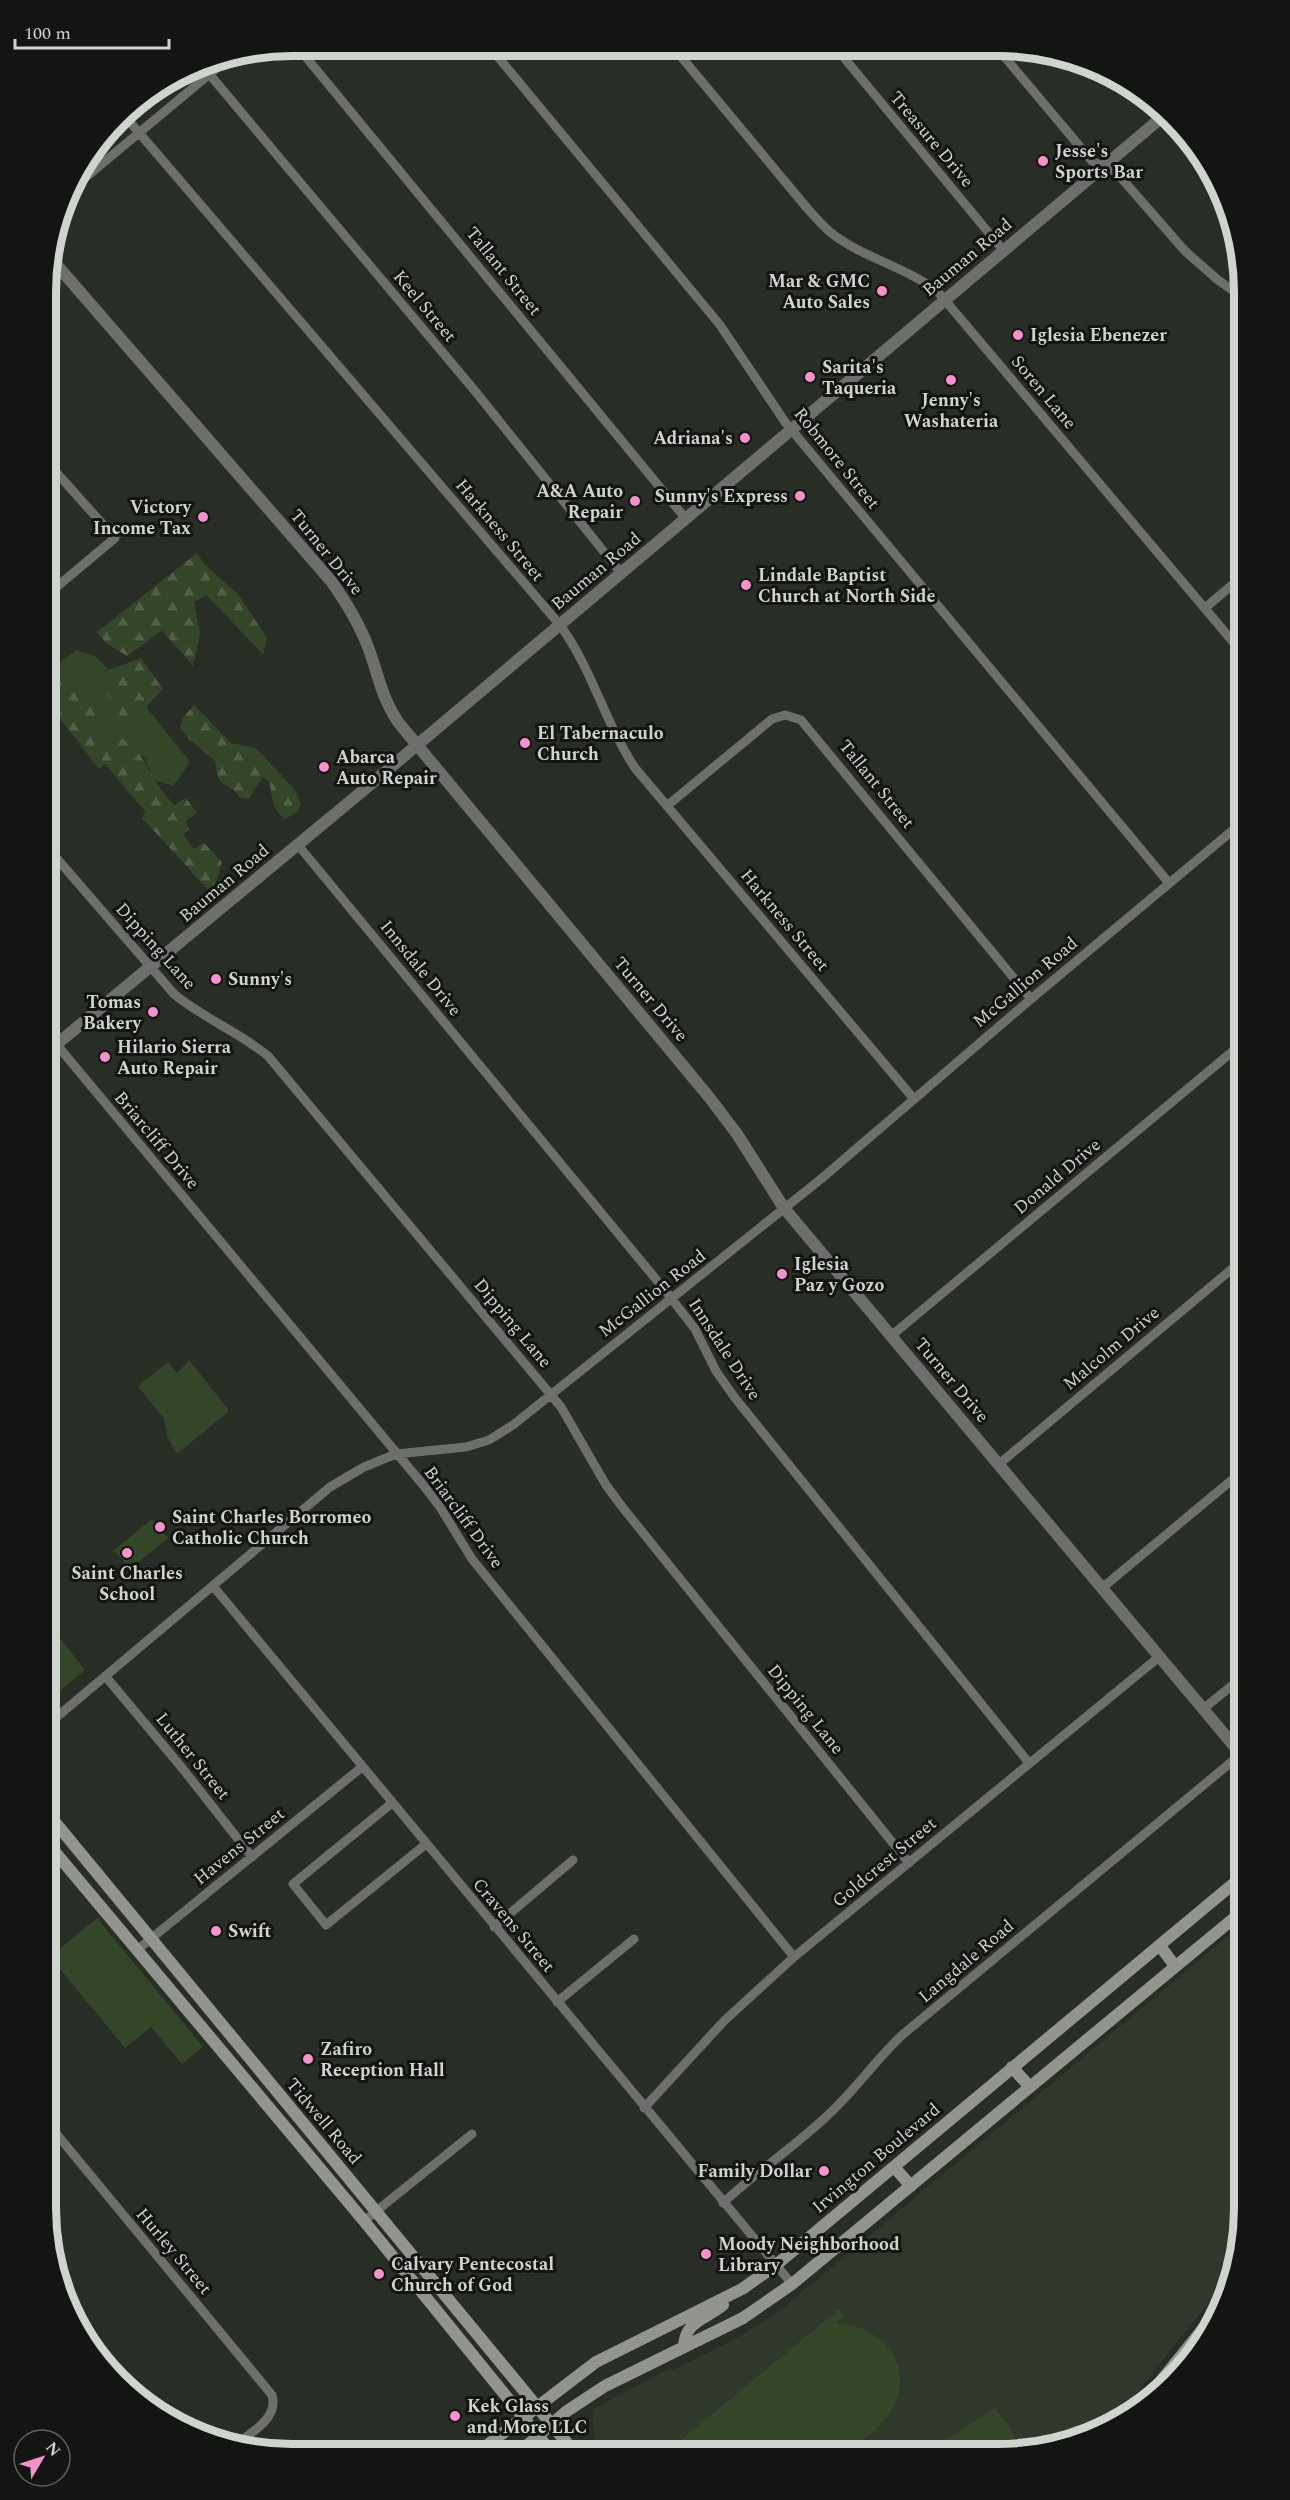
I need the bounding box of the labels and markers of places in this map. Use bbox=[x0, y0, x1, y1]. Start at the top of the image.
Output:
place label: Jesse's Sports Bar bbox=[1055, 138, 1143, 186]
marker: Jesse's Sports Bar bbox=[1036, 154, 1050, 168]
place label: Mar & GMC Auto Sales bbox=[768, 268, 870, 316]
marker: Mar & GMC Auto Sales bbox=[875, 284, 889, 298]
place label: Iglesia Ebenezer bbox=[1030, 322, 1167, 349]
marker: Iglesia Ebenezer bbox=[1011, 328, 1025, 342]
place label: Sarita's Taqueria bbox=[822, 354, 897, 402]
marker: Sarita's Taqueria bbox=[803, 370, 817, 384]
marker: Jenny's Washateria bbox=[944, 373, 958, 387]
place label: Jenny's Washateria bbox=[904, 387, 999, 435]
place label: Adriana's bbox=[653, 425, 733, 452]
marker: Adriana's bbox=[738, 431, 752, 445]
place label: A&A Auto Repair bbox=[536, 478, 623, 526]
place label: Sunny's Express bbox=[655, 483, 788, 510]
marker: Sunny's Express bbox=[793, 489, 807, 503]
place label: Victory Income Tax bbox=[93, 494, 192, 542]
marker: A&A Auto Repair bbox=[628, 494, 642, 508]
marker: Victory Income Tax bbox=[196, 510, 210, 524]
place label: Lindale Baptist Church at North Side bbox=[758, 562, 936, 610]
marker: Lindale Baptist Church at North Side bbox=[739, 578, 753, 592]
place label: El Tabernaculo Church bbox=[537, 720, 664, 768]
marker: El Tabernaculo Church bbox=[518, 736, 532, 750]
place label: Abarca Auto Repair bbox=[336, 744, 437, 792]
marker: Abarca Auto Repair bbox=[317, 760, 331, 774]
place label: Sunny's bbox=[228, 966, 292, 993]
marker: Sunny's bbox=[209, 972, 223, 986]
place label: Tomas Bakery bbox=[83, 989, 142, 1037]
marker: Tomas Bakery bbox=[146, 1005, 160, 1019]
place label: Hilario Sierra Auto Repair bbox=[117, 1034, 232, 1082]
marker: Hilario Sierra Auto Repair bbox=[98, 1050, 112, 1064]
place label: Iglesia Paz y Gozo bbox=[794, 1251, 884, 1299]
marker: Iglesia Paz y Gozo bbox=[775, 1267, 789, 1281]
place label: Saint Charles Borromeo Catholic Church bbox=[172, 1504, 372, 1552]
marker: Saint Charles Borromeo Catholic Church bbox=[153, 1520, 167, 1534]
marker: Saint Charles School bbox=[120, 1546, 134, 1560]
place label: Saint Charles School bbox=[71, 1560, 183, 1608]
place label: Swift bbox=[228, 1918, 272, 1945]
marker: Swift bbox=[209, 1924, 223, 1938]
place label: Zafiro Reception Hall bbox=[320, 2036, 445, 2084]
marker: Zafiro Reception Hall bbox=[301, 2052, 315, 2066]
place label: Family Dollar bbox=[697, 2158, 812, 2185]
marker: Family Dollar bbox=[817, 2164, 831, 2178]
place label: Moody Neighborhood Library bbox=[718, 2231, 900, 2279]
marker: Moody Neighborhood Library bbox=[699, 2247, 713, 2261]
place label: Calvary Pentecostal Church of God bbox=[391, 2251, 554, 2299]
marker: Calvary Pentecostal Church of God bbox=[372, 2267, 386, 2281]
place label: Kek Glass and More LLC bbox=[467, 2393, 587, 2441]
marker: Kek Glass and More LLC bbox=[448, 2409, 462, 2423]

